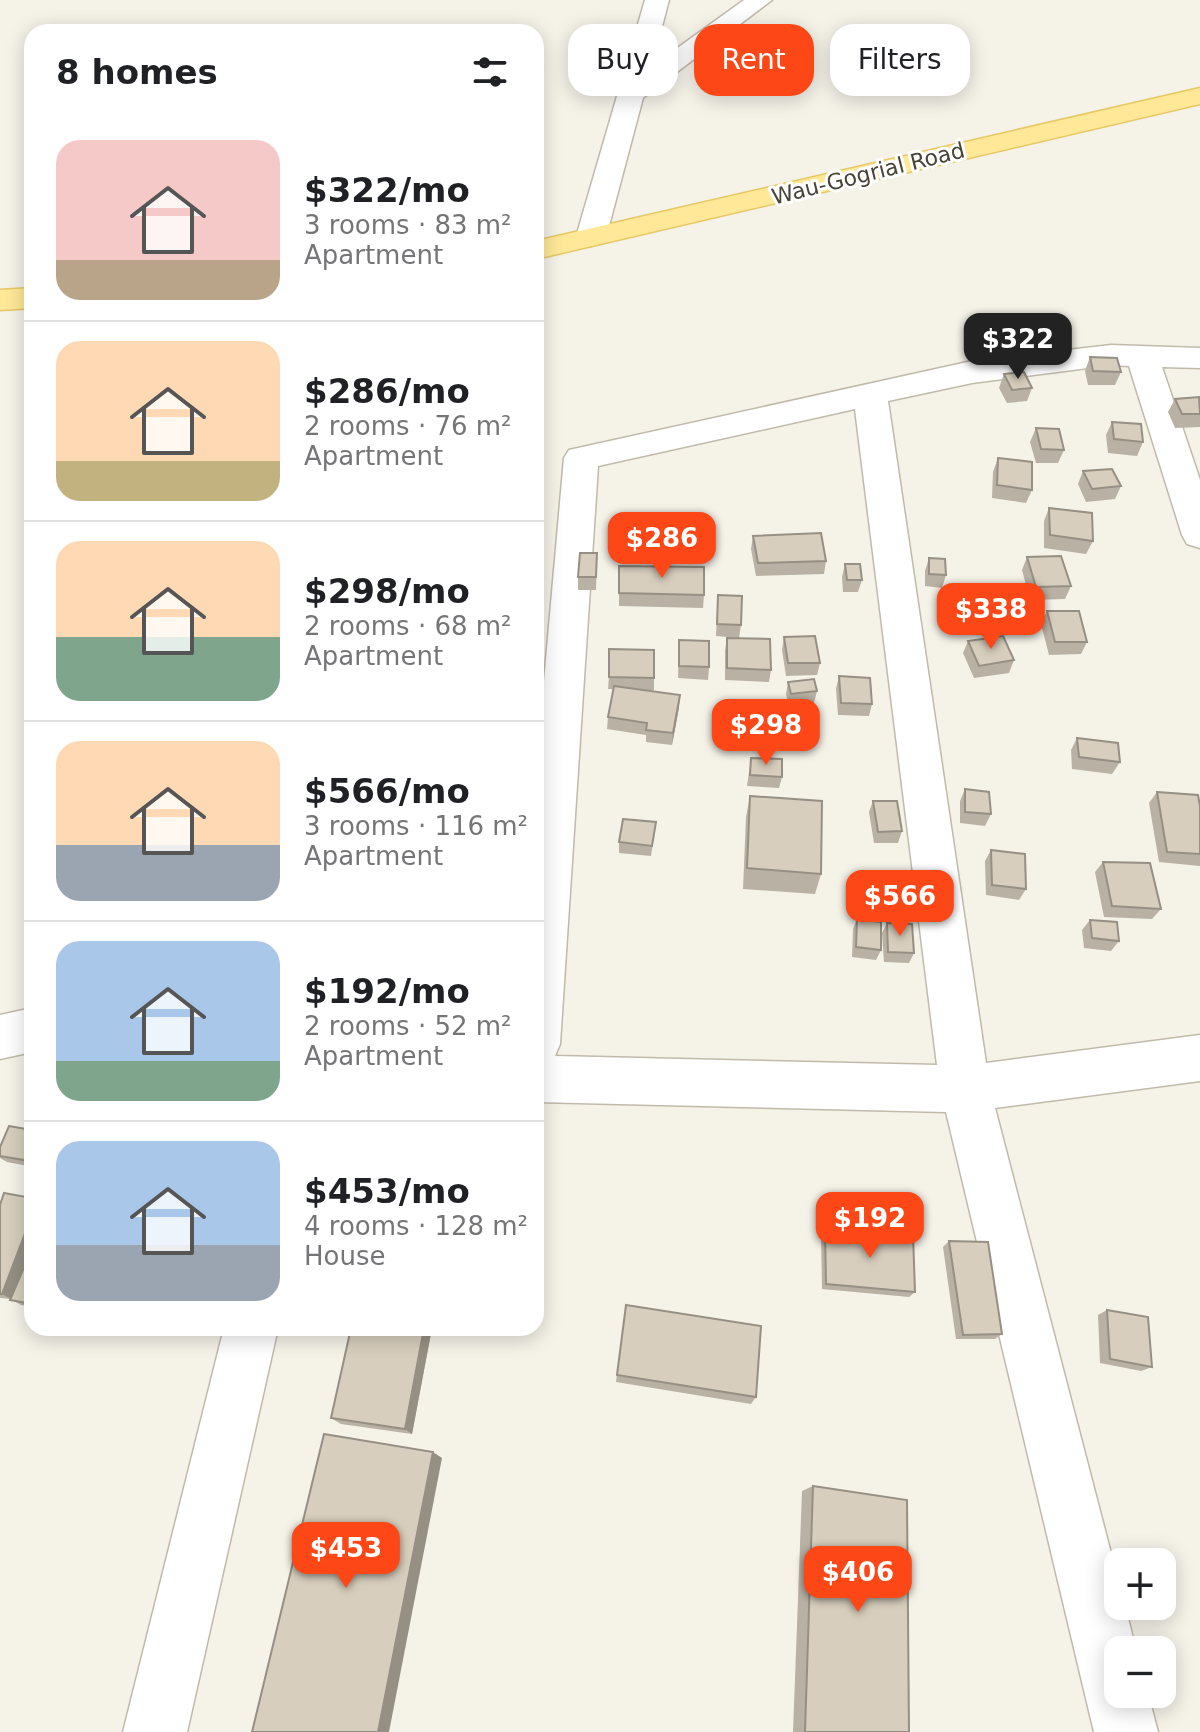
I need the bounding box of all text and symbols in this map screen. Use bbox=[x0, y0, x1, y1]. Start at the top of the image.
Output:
chip: Buy bbox=[568, 24, 678, 96]
chip: Rent bbox=[694, 24, 814, 96]
chip: Filters bbox=[830, 24, 970, 96]
icon: filters bbox=[468, 50, 512, 94]
text: 8 homes bbox=[56, 52, 218, 92]
street label: Wau-Gogrial Road bbox=[769, 137, 967, 210]
text: $322/mo bbox=[304, 170, 470, 210]
icon: home bbox=[120, 172, 216, 268]
text: 3 rooms · 83 m² bbox=[304, 210, 512, 240]
text: Apartment bbox=[304, 240, 443, 270]
pin: $322 bbox=[971, 313, 1065, 381]
text: $322 bbox=[982, 324, 1054, 354]
text: $286/mo bbox=[304, 371, 470, 411]
icon: home bbox=[120, 373, 216, 469]
text: 2 rooms · 76 m² bbox=[304, 411, 512, 441]
text: Apartment bbox=[304, 441, 443, 471]
pin: $286 bbox=[615, 512, 709, 580]
text: $286 bbox=[626, 523, 698, 553]
text: $298/mo bbox=[304, 571, 470, 611]
icon: home bbox=[120, 573, 216, 669]
pin: $338 bbox=[944, 583, 1038, 651]
text: $338 bbox=[955, 594, 1027, 624]
text: 2 rooms · 68 m² bbox=[304, 611, 512, 641]
text: Apartment bbox=[304, 641, 443, 671]
pin: $298 bbox=[719, 699, 813, 767]
text: $298 bbox=[730, 710, 802, 740]
text: $566/mo bbox=[304, 771, 470, 811]
icon: home bbox=[120, 773, 216, 869]
text: 3 rooms · 116 m² bbox=[304, 811, 528, 841]
text: Apartment bbox=[304, 841, 443, 871]
pin: $566 bbox=[853, 870, 947, 938]
text: $566 bbox=[864, 881, 936, 911]
text: $192/mo bbox=[304, 971, 470, 1011]
icon: home bbox=[120, 973, 216, 1069]
text: 2 rooms · 52 m² bbox=[304, 1011, 512, 1041]
text: Apartment bbox=[304, 1041, 443, 1071]
text: $453/mo bbox=[304, 1171, 470, 1211]
icon: home bbox=[120, 1173, 216, 1269]
pin: $192 bbox=[823, 1192, 917, 1260]
text: $192 bbox=[834, 1203, 906, 1233]
text: 4 rooms · 128 m² bbox=[304, 1211, 528, 1241]
text: House bbox=[304, 1241, 385, 1271]
pin: $453 bbox=[299, 1522, 393, 1590]
text: $453 bbox=[310, 1533, 382, 1563]
pin: $406 bbox=[811, 1546, 905, 1614]
map controls bbox=[1104, 1548, 1176, 1708]
button: + bbox=[1104, 1548, 1176, 1620]
text: $406 bbox=[822, 1557, 894, 1587]
button: − bbox=[1104, 1636, 1176, 1708]

